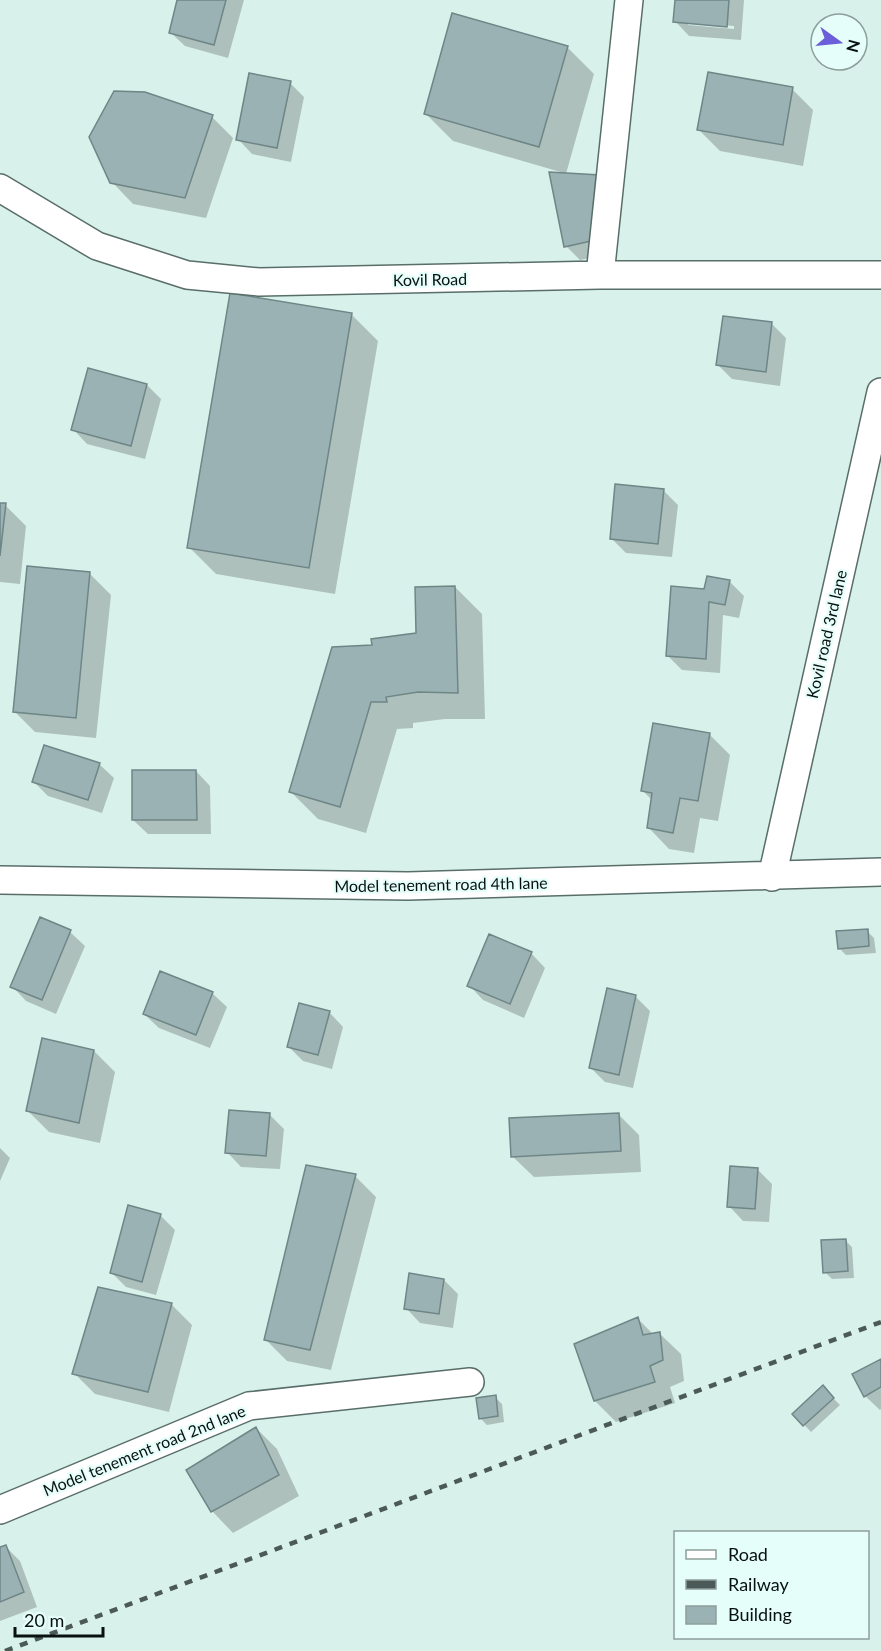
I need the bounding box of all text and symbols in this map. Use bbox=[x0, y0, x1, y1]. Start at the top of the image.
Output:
north arrow bbox=[809, 12, 869, 72]
text: N bbox=[843, 38, 865, 54]
street label: Kovil Road bbox=[393, 269, 467, 289]
street label: Kovil road 3rd lane bbox=[802, 568, 850, 700]
street label: Model tenement road 4th lane bbox=[334, 873, 548, 895]
street label: Model tenement road 2nd lane bbox=[40, 1401, 248, 1499]
legend bbox=[674, 1531, 869, 1639]
text: Road bbox=[728, 1543, 768, 1565]
text: Railway bbox=[728, 1573, 789, 1595]
scale bar bbox=[15, 1600, 104, 1638]
text: Building bbox=[728, 1603, 792, 1625]
text: 20 m bbox=[24, 1609, 64, 1631]

